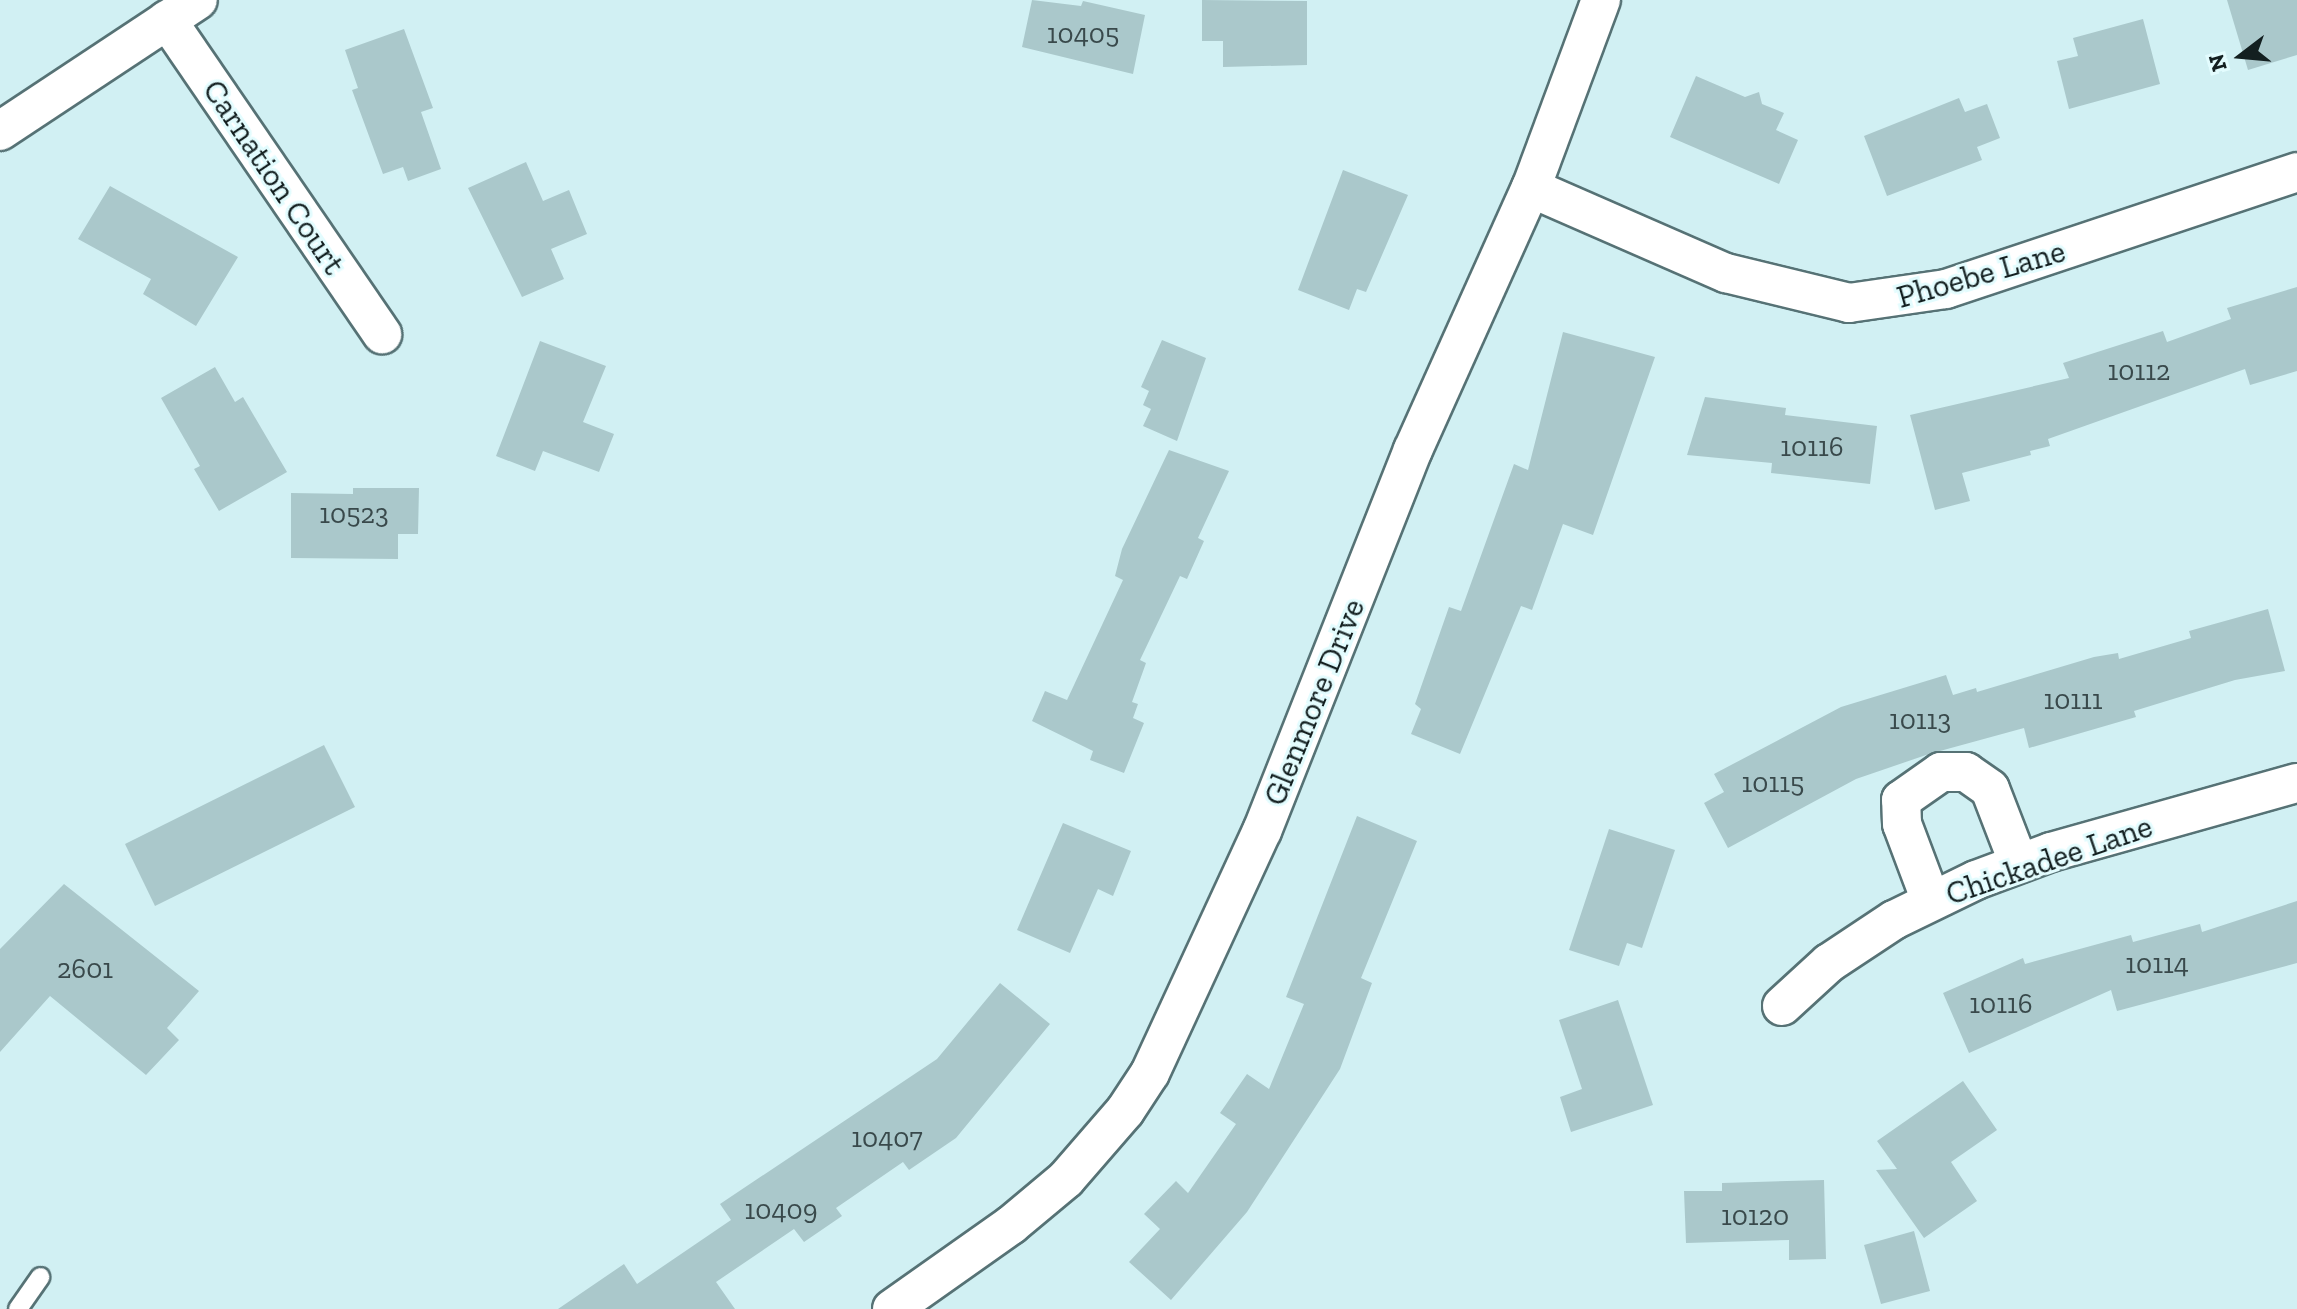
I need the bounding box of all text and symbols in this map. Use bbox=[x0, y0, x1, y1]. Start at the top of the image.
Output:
north arrow bbox=[2201, 16, 2281, 96]
house number: 10405 bbox=[1047, 17, 1119, 51]
text: N bbox=[2202, 51, 2233, 75]
street label: Carnation Court bbox=[195, 72, 353, 282]
street label: Phoebe Lane bbox=[1892, 232, 2070, 316]
house number: 10112 bbox=[2108, 354, 2170, 388]
house number: 10116 bbox=[1780, 430, 1844, 464]
house number: 10523 bbox=[319, 497, 389, 531]
street label: Glenmore Drive bbox=[1255, 593, 1373, 811]
house number: 10111 bbox=[2043, 683, 2103, 717]
house number: 10113 bbox=[1889, 703, 1951, 737]
house number: 10115 bbox=[1742, 766, 1804, 800]
street label: Chickadee Lane bbox=[1941, 807, 2157, 913]
house number: 10114 bbox=[2125, 947, 2189, 981]
house number: 2601 bbox=[57, 952, 113, 986]
house number: 10116 bbox=[1969, 987, 2033, 1021]
house number: 10407 bbox=[851, 1121, 923, 1155]
house number: 10409 bbox=[745, 1193, 817, 1227]
house number: 10120 bbox=[1721, 1199, 1789, 1233]

